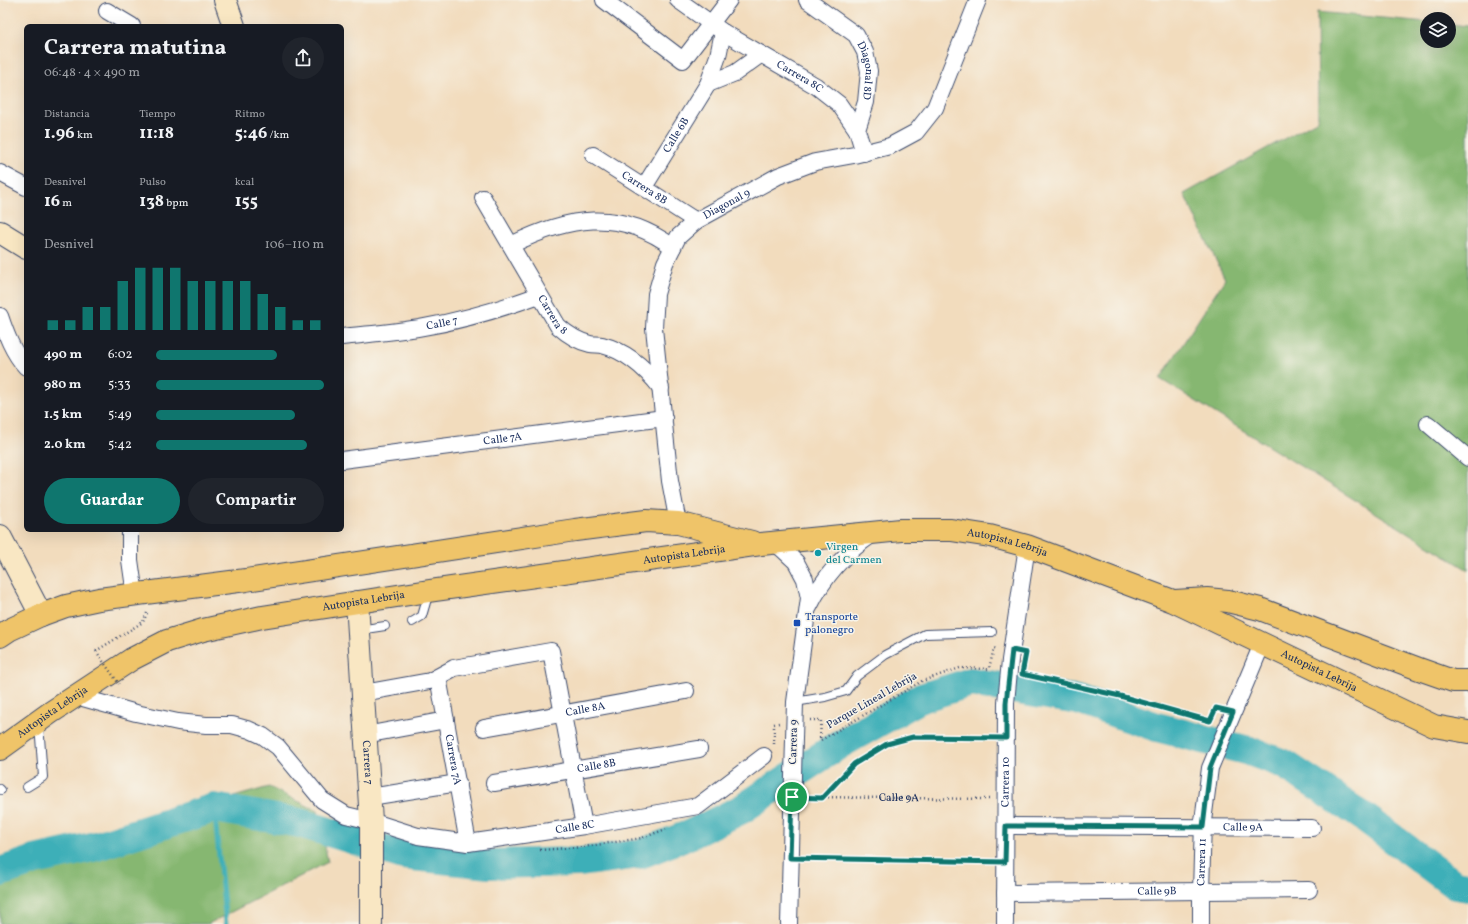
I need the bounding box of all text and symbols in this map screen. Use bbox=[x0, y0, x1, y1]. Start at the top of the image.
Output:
map controls bbox=[1420, 12, 1456, 48]
button: layers bbox=[1420, 12, 1456, 48]
text: Carrera matutina bbox=[44, 33, 226, 64]
button: share bbox=[282, 37, 324, 79]
street label: Diagonal 8D bbox=[853, 39, 877, 100]
street label: Carrera 8C bbox=[773, 57, 826, 96]
text: 06:48 · 4 × 490 m bbox=[44, 64, 140, 82]
text: Distancia bbox=[44, 107, 90, 122]
text: Tiempo bbox=[139, 107, 176, 122]
text: Ritmo bbox=[235, 107, 265, 122]
street label: Calle 6B bbox=[659, 114, 693, 156]
text: 1.96 bbox=[44, 122, 75, 145]
text: 11:18 bbox=[139, 122, 174, 145]
text: 5:46 bbox=[235, 122, 267, 145]
text: km bbox=[75, 128, 93, 143]
text: /km bbox=[267, 128, 289, 143]
street label: Carrera 8B bbox=[618, 168, 670, 208]
text: Desnivel bbox=[44, 175, 86, 190]
text: Pulso bbox=[139, 175, 166, 190]
text: kcal bbox=[235, 175, 254, 190]
street label: Diagonal 9 bbox=[700, 185, 753, 223]
text: 16 bbox=[44, 190, 60, 213]
text: 138 bbox=[139, 190, 164, 213]
text: 155 bbox=[235, 190, 258, 213]
text: m bbox=[60, 196, 72, 211]
text: bpm bbox=[164, 196, 188, 211]
text: Desnivel bbox=[44, 236, 94, 254]
text: 106–110 m bbox=[265, 236, 324, 254]
street label: Carrera 8 bbox=[534, 292, 571, 339]
street label: Calle 7 bbox=[425, 313, 459, 334]
text: 490 m bbox=[44, 346, 82, 364]
text: 6:02 bbox=[108, 346, 132, 364]
text: 980 m bbox=[44, 376, 81, 394]
text: 5:33 bbox=[108, 376, 131, 394]
text: 1.5 km bbox=[44, 406, 82, 424]
text: 5:49 bbox=[108, 406, 131, 424]
street label: Calle 7A bbox=[482, 429, 523, 449]
text: 2.0 km bbox=[44, 436, 86, 454]
text: 5:42 bbox=[108, 436, 132, 454]
button: Guardar bbox=[44, 478, 180, 524]
button: Compartir bbox=[188, 478, 324, 524]
street label: Autopista Lebrija bbox=[966, 525, 1050, 561]
place label: Virgen del Carmen bbox=[826, 540, 882, 568]
street label: Autopista Lebrija bbox=[642, 542, 727, 568]
marker: Virgen del Carmen bbox=[813, 548, 823, 558]
street label: Autopista Lebrija bbox=[321, 587, 406, 615]
place label: Transporte palonegro bbox=[805, 610, 858, 638]
marker: Transporte palonegro bbox=[792, 618, 802, 628]
street label: Autopista Lebrija bbox=[1278, 646, 1360, 696]
street label: Parque Lineal Lebrija bbox=[824, 669, 920, 733]
street label: Autopista Lebrija bbox=[14, 682, 91, 742]
street label: Calle 8A bbox=[564, 698, 607, 720]
street label: Carrera 9 bbox=[786, 719, 802, 765]
street label: Carrera 7A bbox=[441, 733, 465, 787]
street label: Carrera 7 bbox=[358, 740, 376, 785]
street label: Calle 8B bbox=[576, 755, 617, 777]
street label: Carrera 10 bbox=[998, 756, 1013, 807]
pin bbox=[775, 780, 809, 814]
icon: arrive bbox=[781, 786, 803, 808]
street label: Calle 9A bbox=[879, 790, 919, 806]
street label: Calle 8C bbox=[554, 817, 596, 838]
street label: Calle 9A bbox=[1223, 820, 1263, 835]
street label: Carrera 11 bbox=[1194, 838, 1210, 886]
street label: Calle 9B bbox=[1137, 884, 1177, 899]

